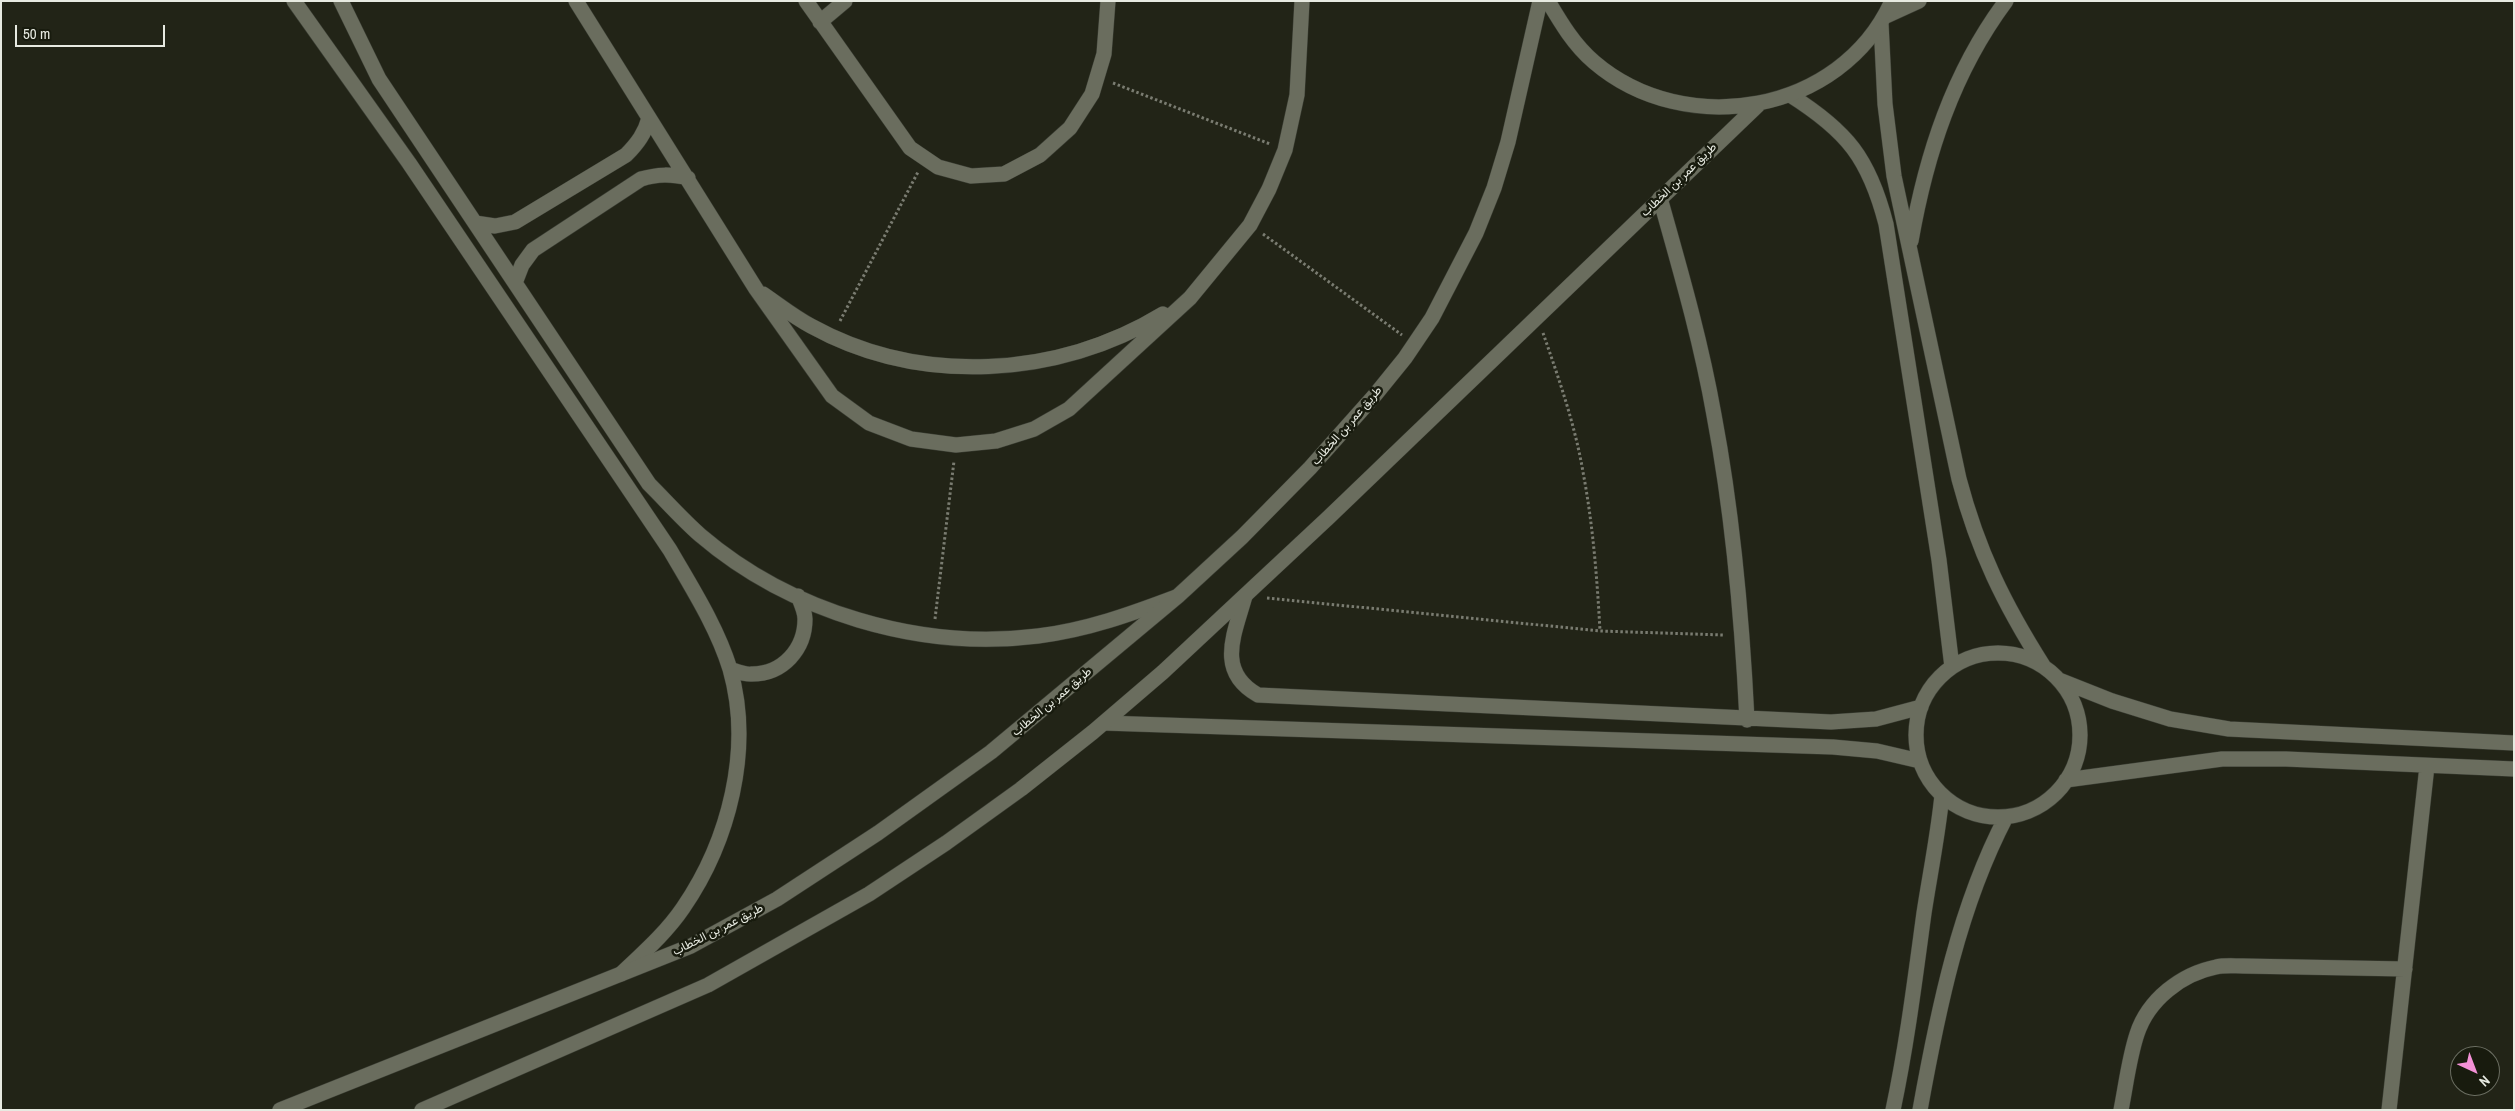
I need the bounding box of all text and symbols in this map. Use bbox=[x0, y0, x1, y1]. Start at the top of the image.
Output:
scale bar bbox=[18, 15, 168, 47]
text: 50 m bbox=[23, 23, 50, 44]
street label: طريق عمر بن الخطاب bbox=[1638, 140, 1720, 220]
street label: طريق عمر بن الخطاب bbox=[1309, 384, 1385, 468]
street label: طريق عمر بن الخطاب bbox=[1009, 664, 1095, 740]
street label: طريق عمر بن الخطاب bbox=[670, 901, 766, 959]
north arrow bbox=[2450, 1046, 2500, 1096]
text: N bbox=[2475, 1072, 2494, 1091]

